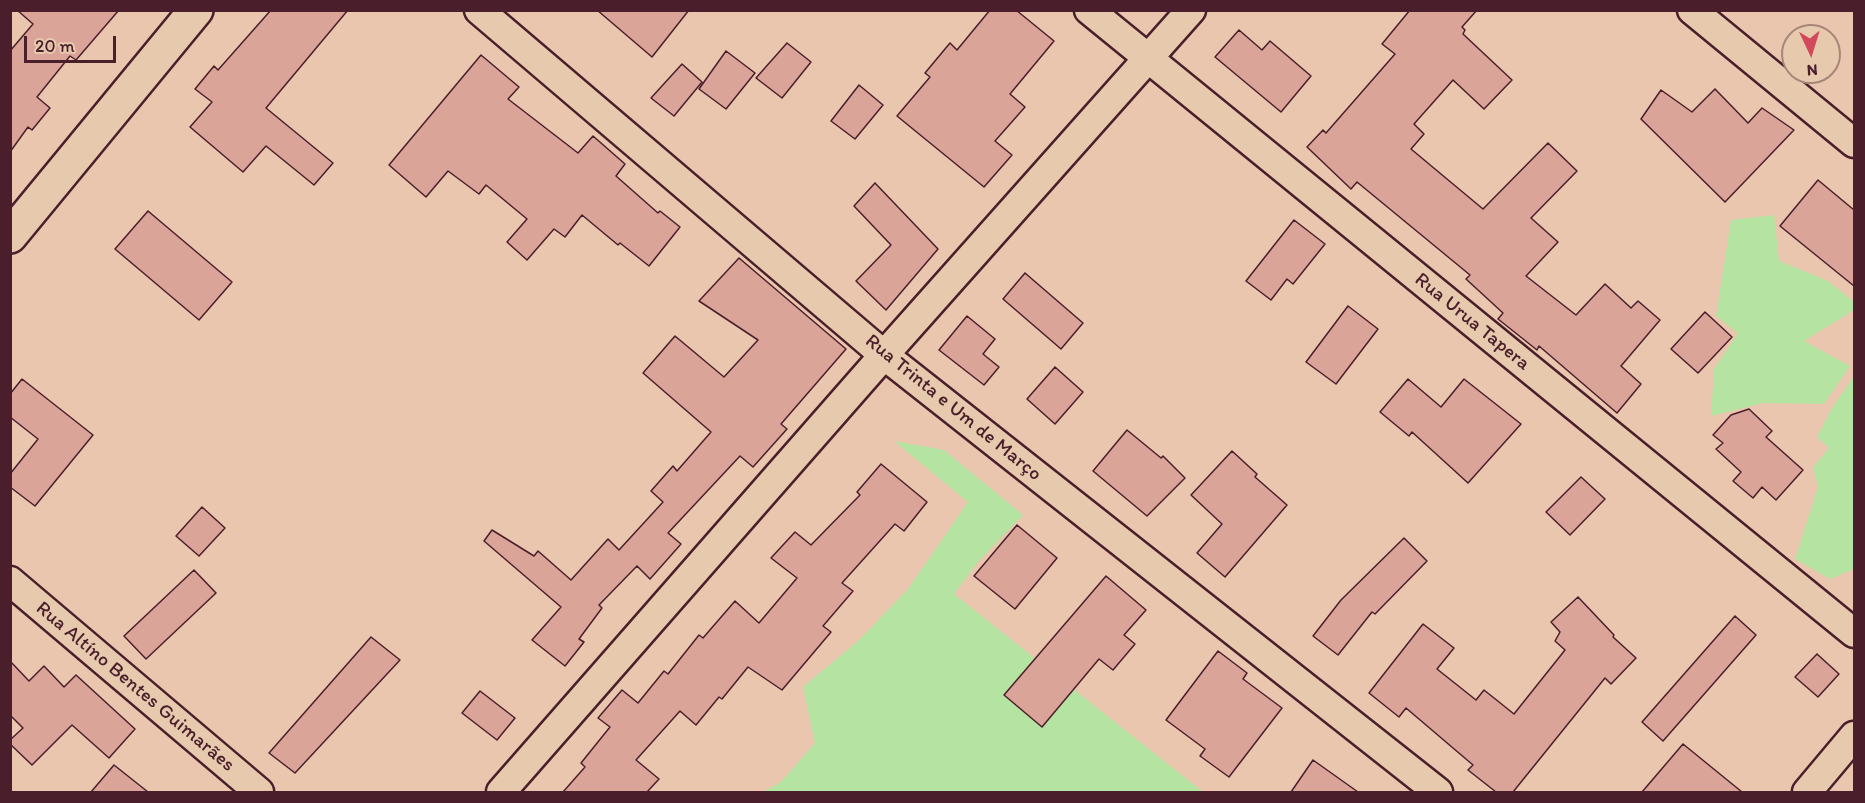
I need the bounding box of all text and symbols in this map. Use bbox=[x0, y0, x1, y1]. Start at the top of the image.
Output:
scale bar bbox=[27, 24, 118, 62]
north arrow bbox=[1781, 24, 1841, 84]
text: 20 m bbox=[35, 35, 75, 57]
text: N bbox=[1806, 61, 1818, 80]
street label: Rua Urua Tapera bbox=[1409, 268, 1535, 376]
street label: Rua Trinta e Um de Março bbox=[860, 329, 1046, 487]
street label: Rua Altíno Bentes Guimarães bbox=[31, 597, 239, 777]

